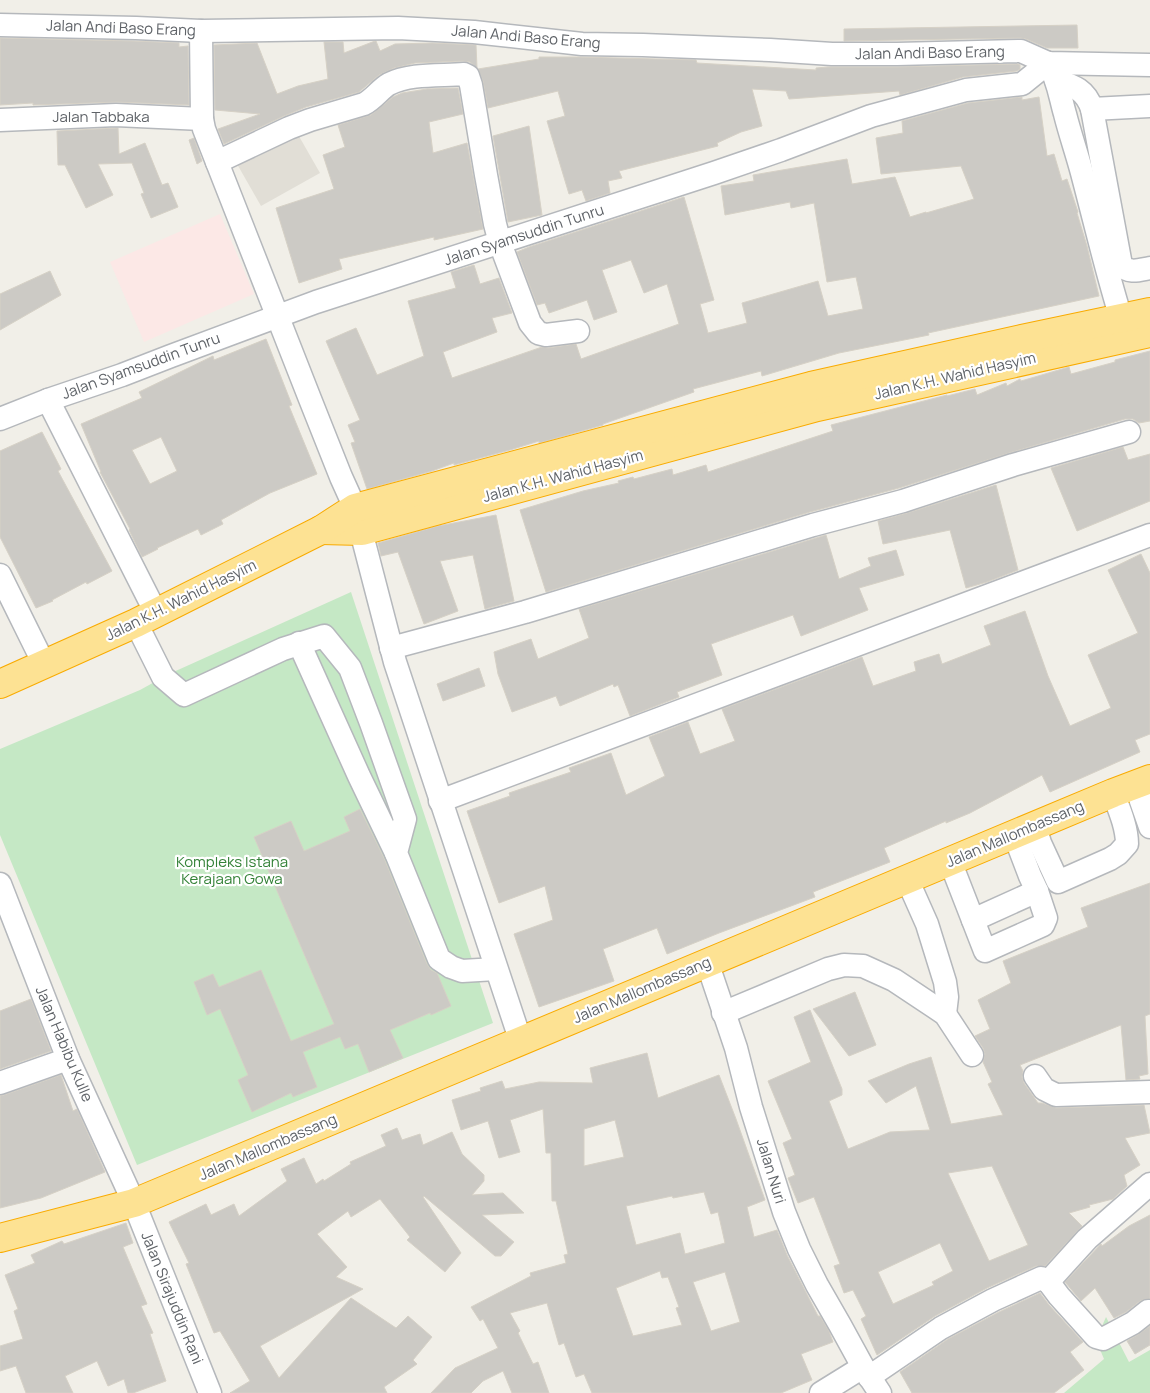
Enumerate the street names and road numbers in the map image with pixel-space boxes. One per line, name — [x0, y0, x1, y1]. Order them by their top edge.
street label: Jalan Andi Baso Erang — [46, 14, 196, 41]
street label: Jalan Andi Baso Erang — [450, 20, 602, 53]
street label: Jalan Andi Baso Erang — [855, 41, 1005, 64]
street label: Jalan Tabbaka — [52, 106, 150, 127]
street label: Jalan Syamsuddin Tunru — [441, 199, 607, 270]
street label: Jalan Syamsuddin Tunru — [59, 327, 223, 404]
street label: Jalan K.H. Wahid Hasyim — [872, 347, 1038, 404]
street label: Jalan K.H. Wahid Hasyim — [480, 444, 645, 507]
street label: Jalan K.H. Wahid Hasyim — [102, 554, 260, 645]
street label: Jalan Mallombassang — [943, 795, 1087, 872]
street label: Jalan Mallombassang — [570, 951, 714, 1028]
street label: Jalan Habibu Kulle — [31, 983, 98, 1105]
street label: Jalan Mallombassang — [196, 1108, 340, 1185]
street label: Jalan Nuri — [752, 1136, 791, 1206]
street label: Jalan Sirajuddin Rani — [136, 1228, 209, 1367]

